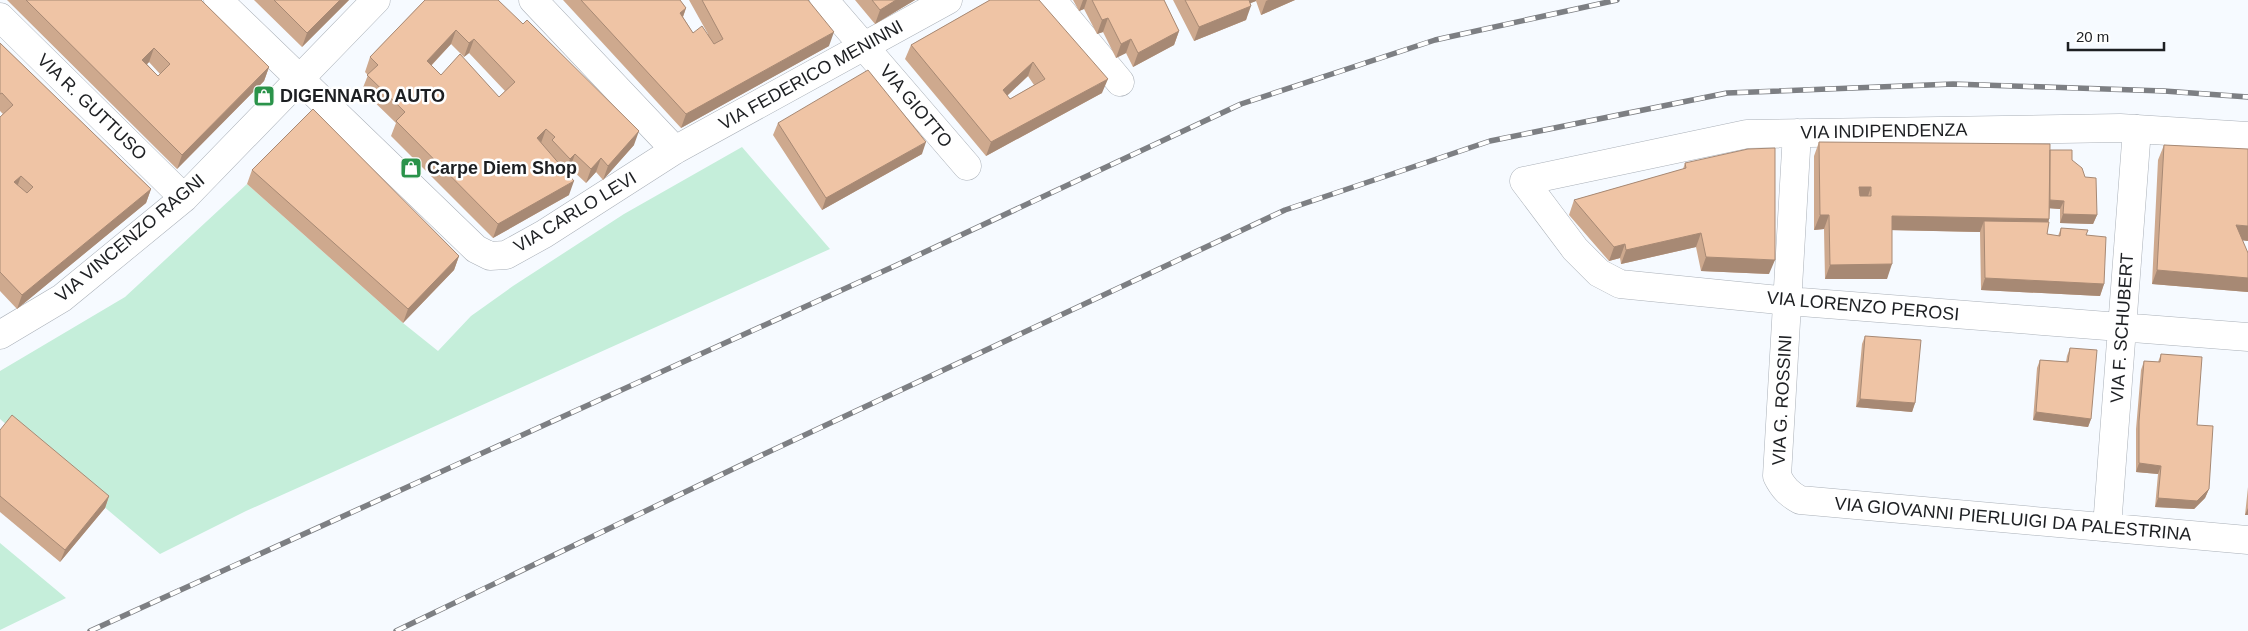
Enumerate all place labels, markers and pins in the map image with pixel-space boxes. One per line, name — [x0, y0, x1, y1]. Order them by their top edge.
shop icon: DIGENNARO AUTO — [252, 84, 276, 108]
place label: DIGENNARO AUTO — [280, 86, 445, 106]
shop icon: Carpe Diem Shop — [399, 156, 423, 180]
place label: Carpe Diem Shop — [427, 158, 577, 178]

